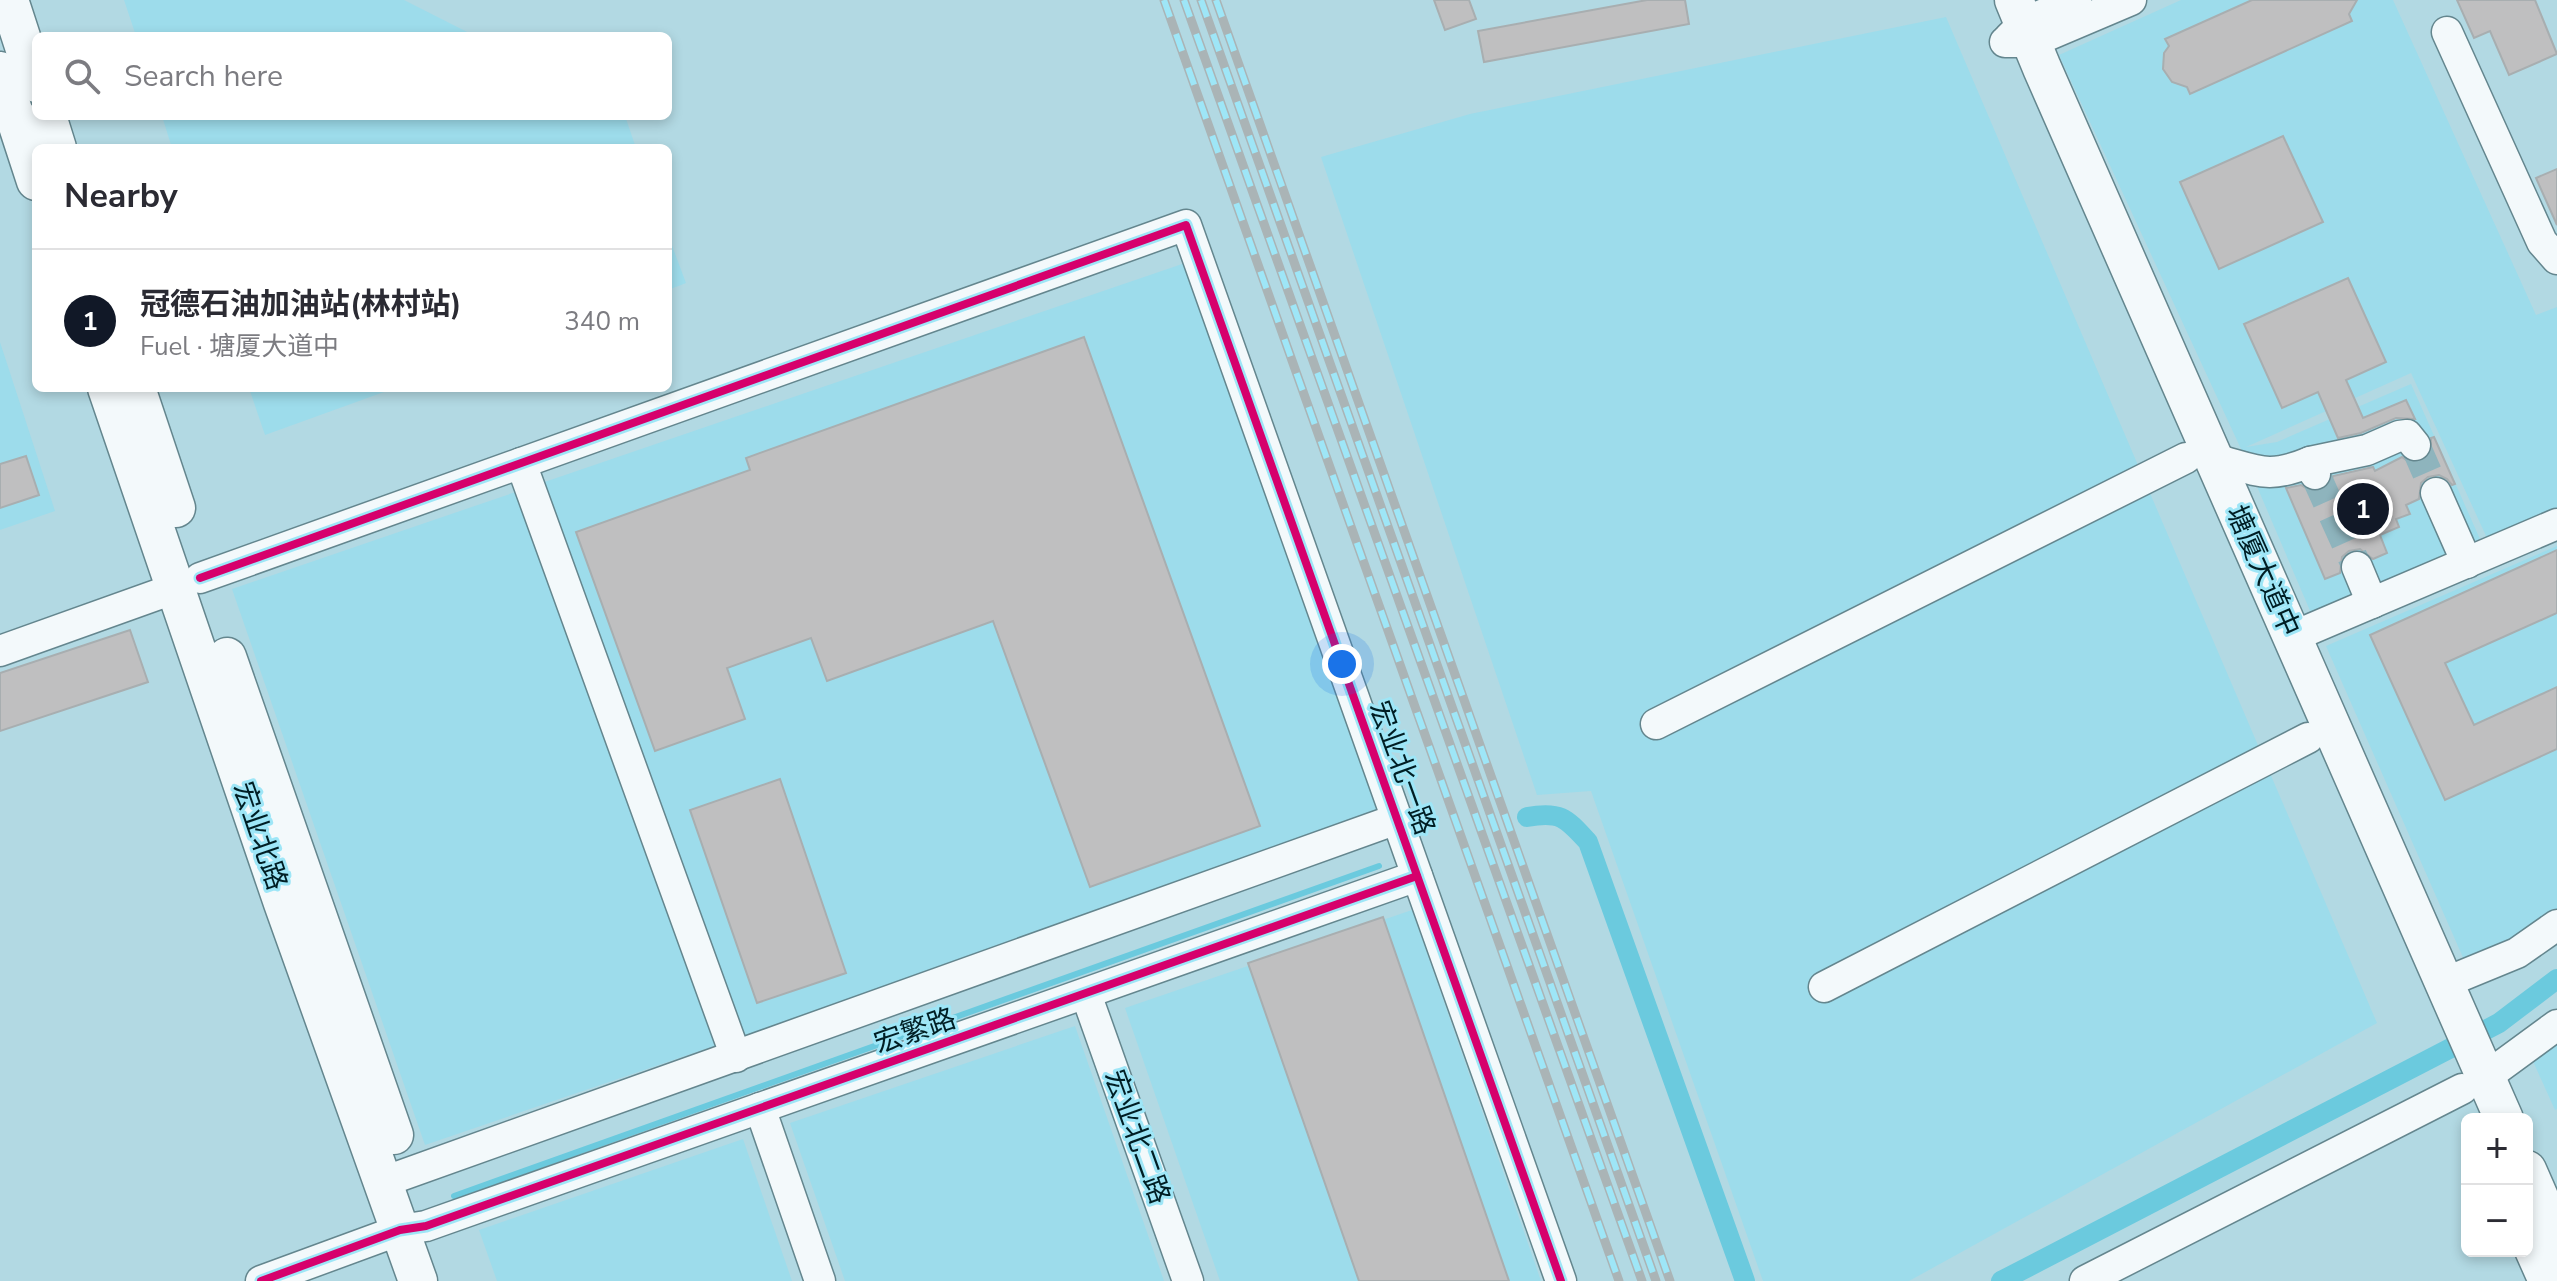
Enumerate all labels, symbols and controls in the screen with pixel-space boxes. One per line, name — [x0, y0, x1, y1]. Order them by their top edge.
search box — [32, 32, 672, 120]
icon: search — [60, 54, 104, 98]
text: Search here — [124, 56, 283, 97]
text: Nearby — [64, 173, 178, 219]
text: 冠德石油加油站(林村站) — [140, 284, 461, 325]
text: 1 — [82, 304, 98, 339]
text: 340 m — [564, 304, 640, 339]
text: Fuel · 塘厦大道中 — [140, 329, 339, 364]
pin: 1 — [2337, 479, 2389, 539]
street label: 塘厦大道中 — [2217, 499, 2309, 643]
your location — [1322, 644, 1362, 684]
street label: 宏业北一路 — [1360, 696, 1444, 840]
street label: 宏业北路 — [224, 777, 296, 895]
street label: 宏繁路 — [869, 999, 961, 1063]
street label: 宏业北二路 — [1095, 1065, 1179, 1209]
map controls — [2461, 1113, 2533, 1257]
button: + — [2461, 1113, 2533, 1185]
button: − — [2461, 1185, 2533, 1257]

